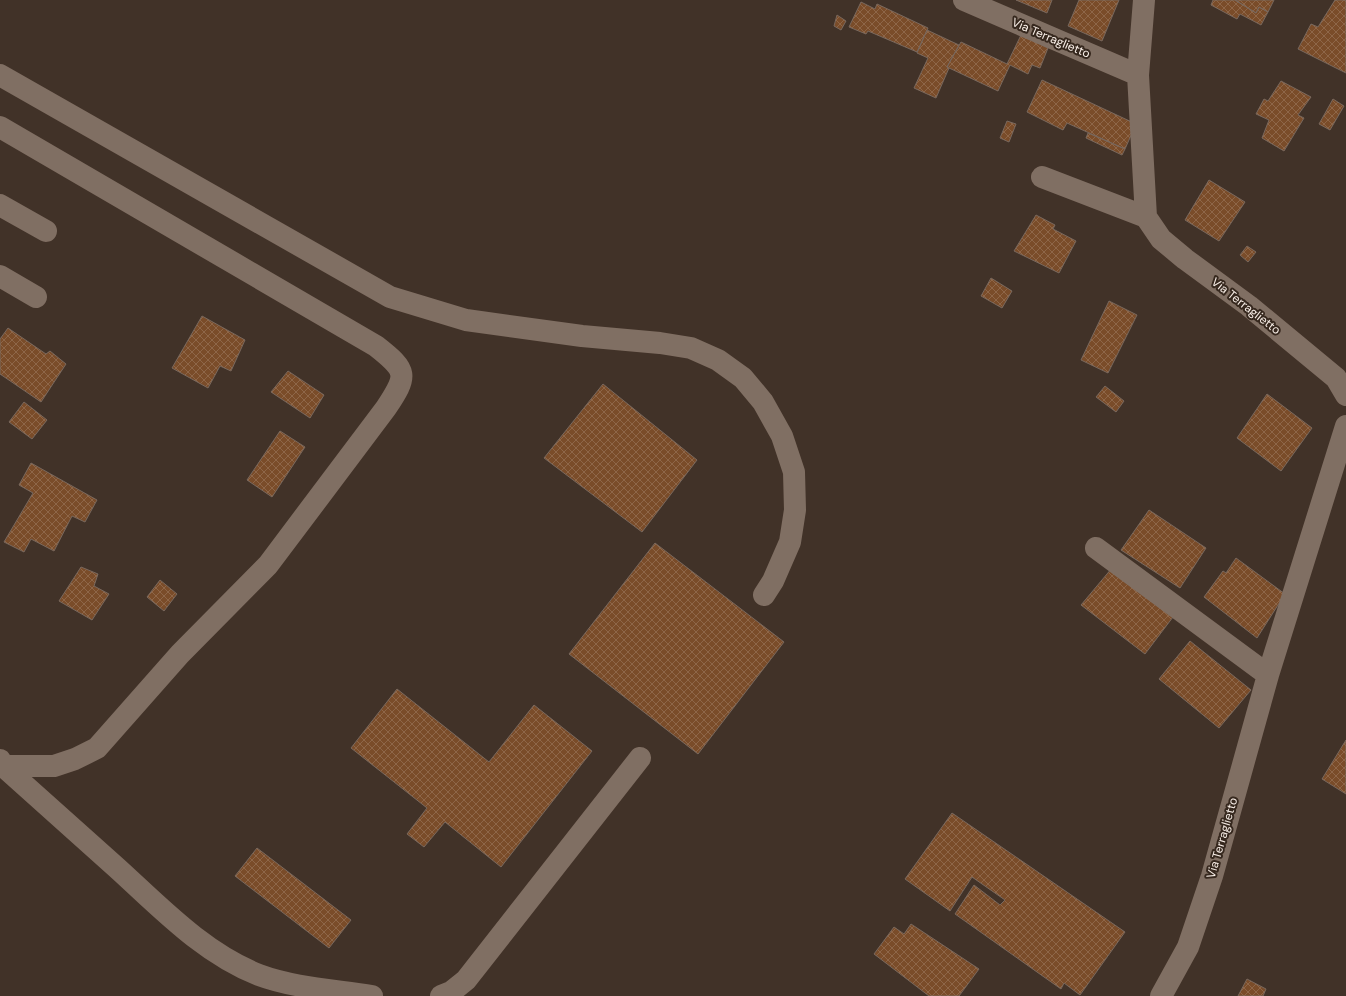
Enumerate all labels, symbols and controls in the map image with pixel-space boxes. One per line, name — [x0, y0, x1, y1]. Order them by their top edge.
street label: Via Terraglietto — [1009, 14, 1093, 62]
street label: Via Terraglietto — [1208, 274, 1284, 338]
street label: Via Terraglietto — [1203, 796, 1241, 880]

